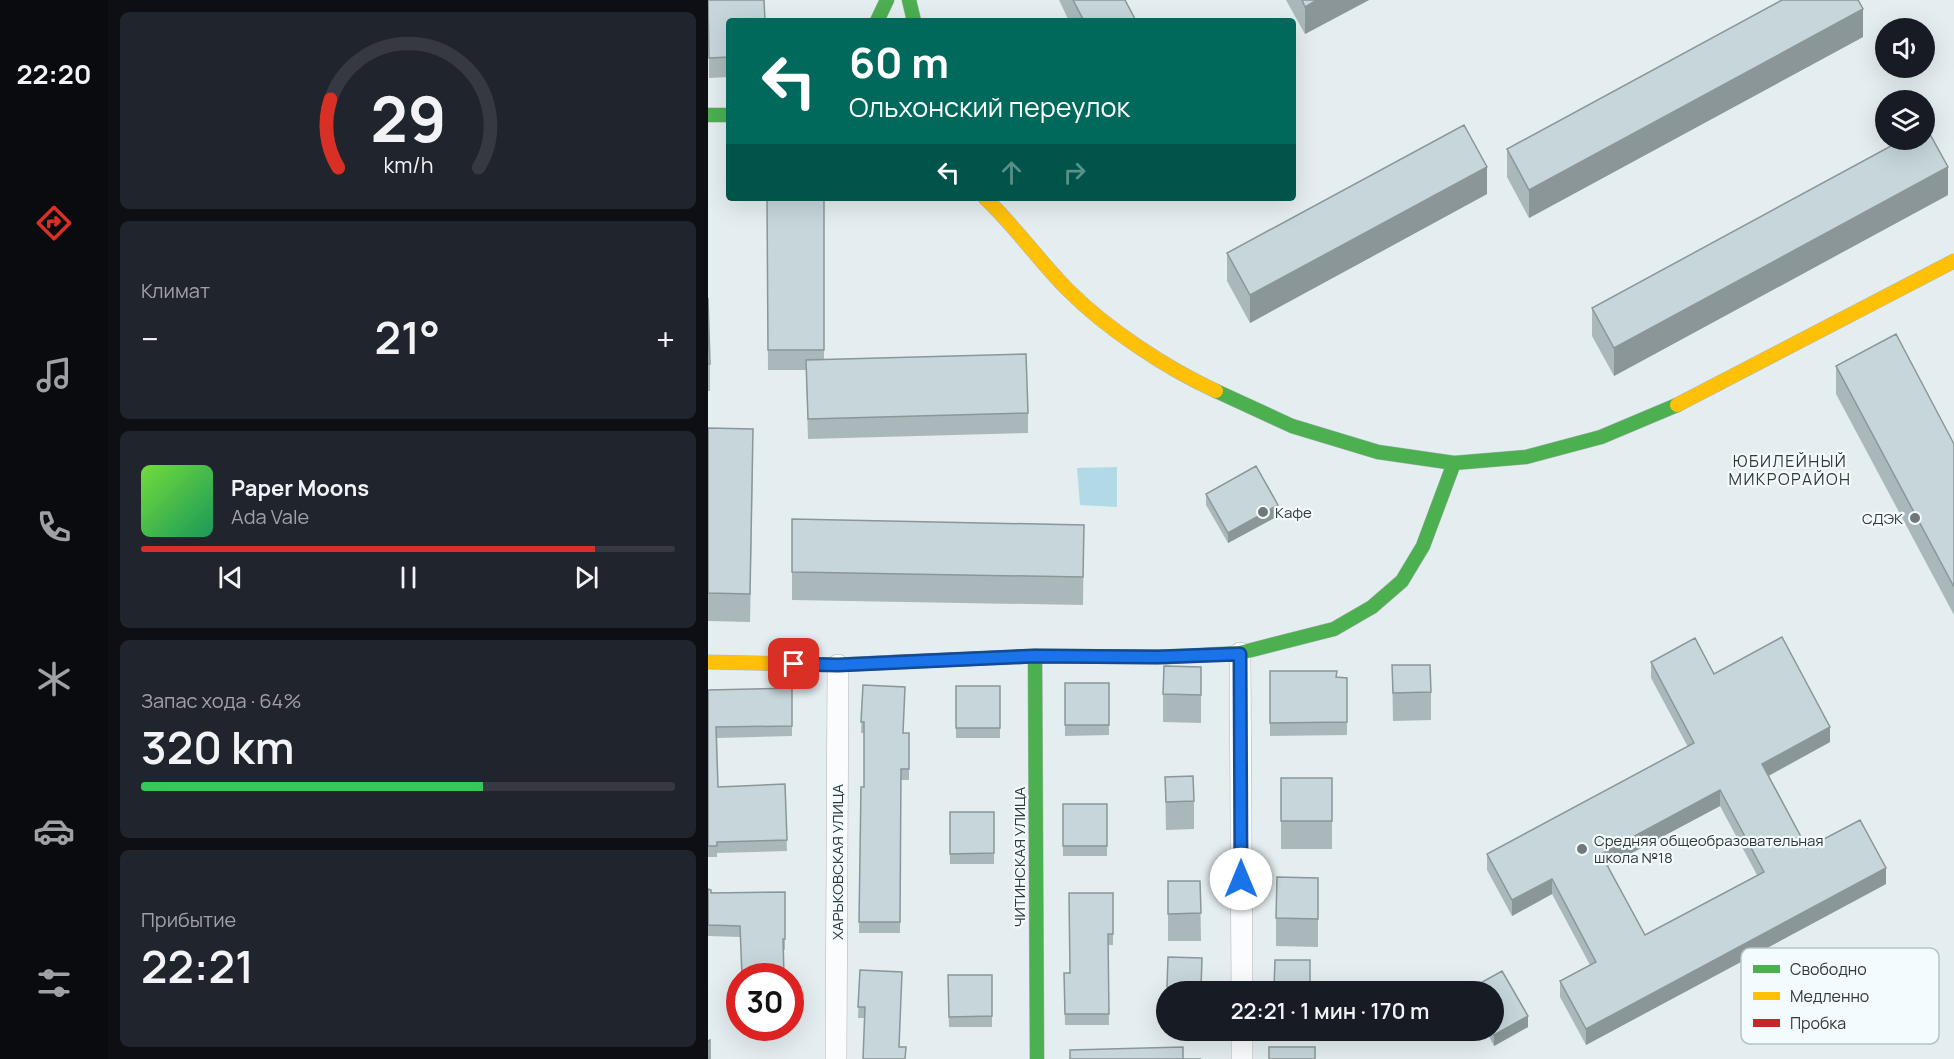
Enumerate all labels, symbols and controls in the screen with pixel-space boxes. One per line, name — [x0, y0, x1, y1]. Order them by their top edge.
map controls — [1875, 18, 1935, 150]
button: sound — [1875, 18, 1935, 78]
text: 60 m — [849, 33, 949, 91]
icon: left — [750, 42, 828, 120]
text: 22:20 — [16, 55, 92, 92]
text: 29 — [370, 75, 446, 161]
text: Ольхонский переулок — [849, 88, 1130, 125]
button: layers — [1875, 90, 1935, 150]
text: km/h — [383, 150, 433, 179]
icon: left — [932, 156, 965, 189]
icon: ahead — [995, 156, 1028, 189]
icon: right — [1058, 156, 1091, 189]
icon: directions — [33, 202, 75, 244]
text: Климат — [141, 277, 210, 304]
text: 21° — [375, 306, 440, 368]
text: − — [141, 316, 159, 361]
text: + — [656, 316, 675, 361]
icon: music — [33, 354, 75, 396]
district label: ЮБИЛЕЙНЫЙ МИКРОРАЙОН — [1728, 450, 1852, 490]
text: Paper Moons — [231, 473, 369, 503]
place label: Кафе — [1275, 502, 1312, 523]
text: Ada Vale — [231, 503, 309, 530]
marker: Кафе — [1256, 505, 1270, 519]
icon: phone — [33, 506, 75, 548]
place label: СДЭК — [1862, 508, 1903, 529]
marker: СДЭК — [1908, 511, 1922, 525]
icon: previous — [214, 561, 247, 594]
icon: pause — [392, 561, 425, 594]
icon: next — [570, 561, 603, 594]
pin — [768, 638, 819, 689]
icon: arrive — [777, 647, 810, 680]
icon: climate — [33, 658, 75, 700]
text: Запас хода · 64% — [141, 687, 301, 714]
text: 320 km — [141, 716, 294, 778]
street label: ХАРЬКОВСКАЯ УЛИЦА — [827, 783, 848, 940]
street label: ЧИТИНСКАЯ УЛИЦА — [1009, 786, 1030, 927]
icon: car — [33, 810, 75, 852]
place label: Средняя общеобразовательная школа №18 — [1594, 830, 1824, 868]
marker: Средняя общеобразовательная школа №18 — [1575, 842, 1589, 856]
position arrow — [1209, 847, 1273, 911]
text: Прибытие — [141, 906, 236, 933]
text: 22:21 — [141, 935, 254, 997]
legend — [1741, 948, 1939, 1044]
text: Свободно — [1790, 958, 1867, 980]
icon: filters — [33, 962, 75, 1004]
speed limit sign: 30 — [726, 963, 804, 1041]
text: Медленно — [1790, 985, 1869, 1007]
text: 22:21 · 1 мин · 170 m — [1231, 996, 1429, 1026]
text: Пробка — [1790, 1012, 1846, 1034]

